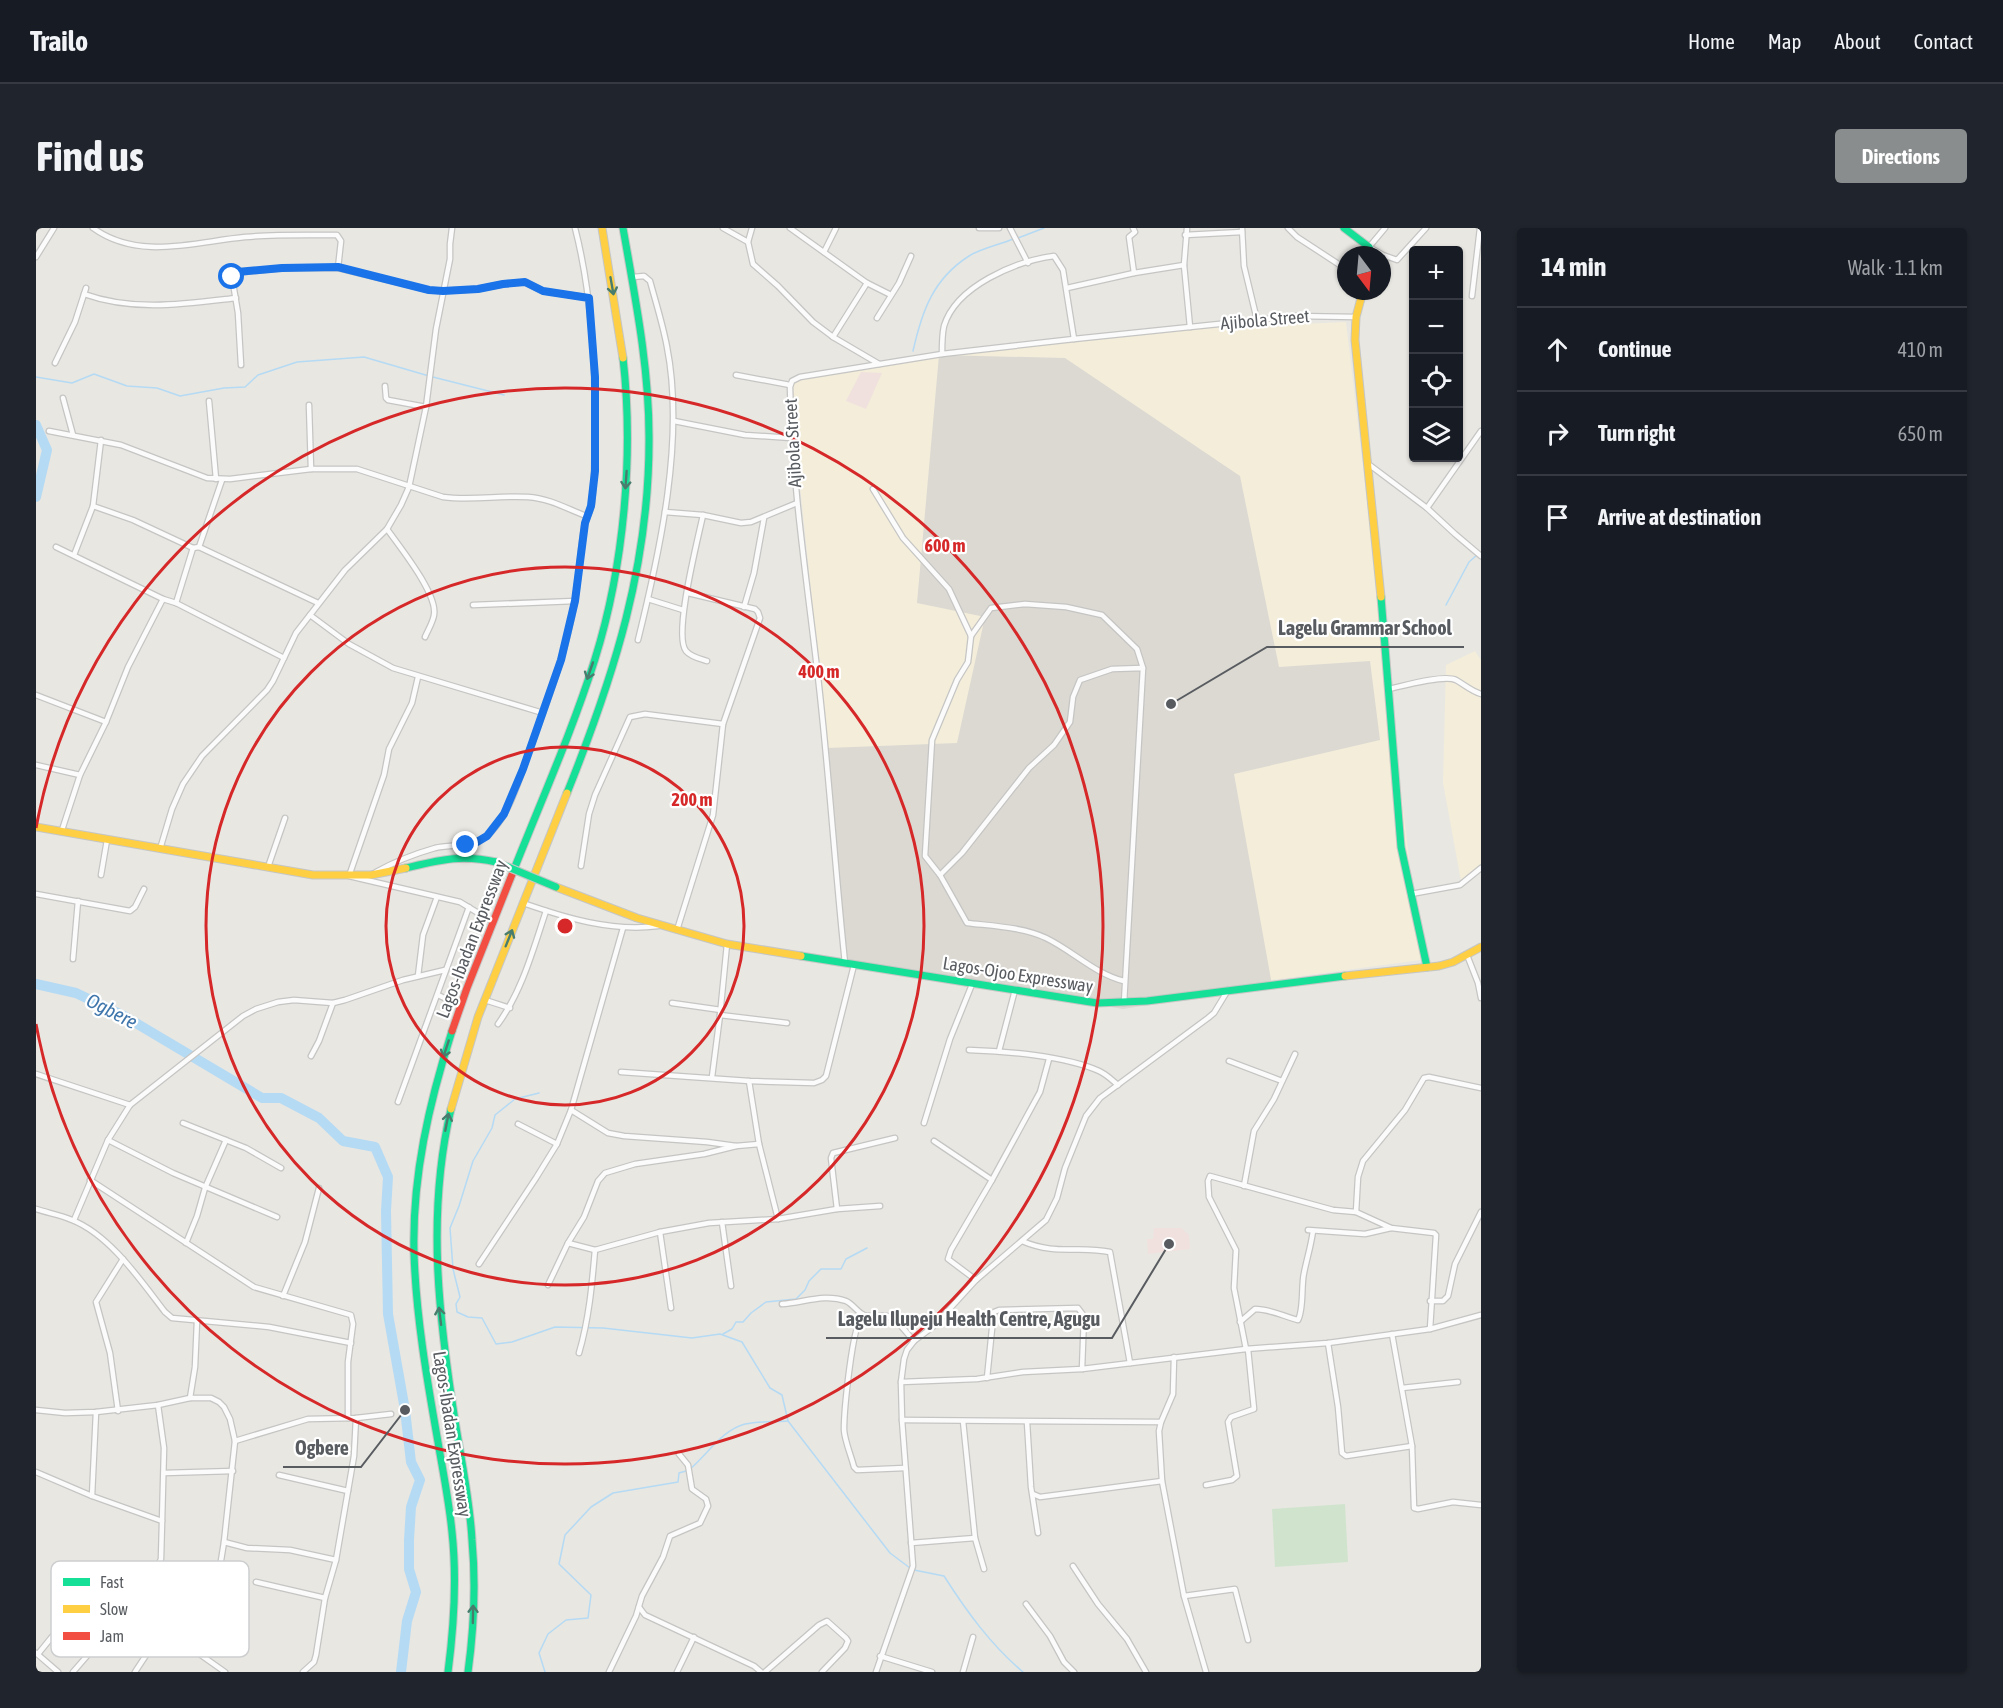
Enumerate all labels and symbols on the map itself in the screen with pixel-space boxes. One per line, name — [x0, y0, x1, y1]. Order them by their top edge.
north arrow — [1337, 246, 1391, 300]
route start — [218, 263, 244, 289]
one-way arrow — [607, 275, 618, 295]
street label: Ajibola Street — [1220, 305, 1310, 334]
street label: Ajibola Street — [780, 398, 805, 488]
one-way arrow — [620, 469, 631, 489]
text: 600 m — [925, 535, 965, 556]
callout: Lagelu Grammar School — [1267, 609, 1464, 647]
text: Lagelu Grammar School — [1278, 616, 1453, 639]
one-way arrow — [584, 661, 595, 680]
text: 400 m — [798, 661, 839, 682]
text: 200 m — [672, 789, 712, 810]
route end — [452, 831, 478, 857]
street label: Lagos-Ibadan Expressway — [432, 857, 511, 1021]
centre of rings — [555, 916, 575, 936]
one-way arrow — [504, 929, 515, 947]
street label: Lagos-Ojoo Expressway — [941, 952, 1095, 997]
water label: Ogbere — [83, 988, 142, 1033]
one-way arrow — [440, 1039, 451, 1058]
one-way arrow — [442, 1113, 453, 1133]
callout: Lagelu Ilupeju Health Centre, Agugu — [826, 1300, 1112, 1338]
one-way arrow — [434, 1307, 445, 1327]
text: Lagelu Ilupeju Health Centre, Agugu — [838, 1307, 1100, 1330]
street label: Lagos-Ibadan Expressway — [429, 1349, 476, 1518]
callout: Ogbere — [283, 1429, 361, 1467]
text: Ogbere — [295, 1436, 349, 1459]
legend — [51, 1561, 249, 1657]
text: Fast — [100, 1573, 124, 1591]
text: Slow — [100, 1600, 128, 1618]
one-way arrow — [468, 1604, 479, 1624]
text: Jam — [100, 1627, 124, 1645]

